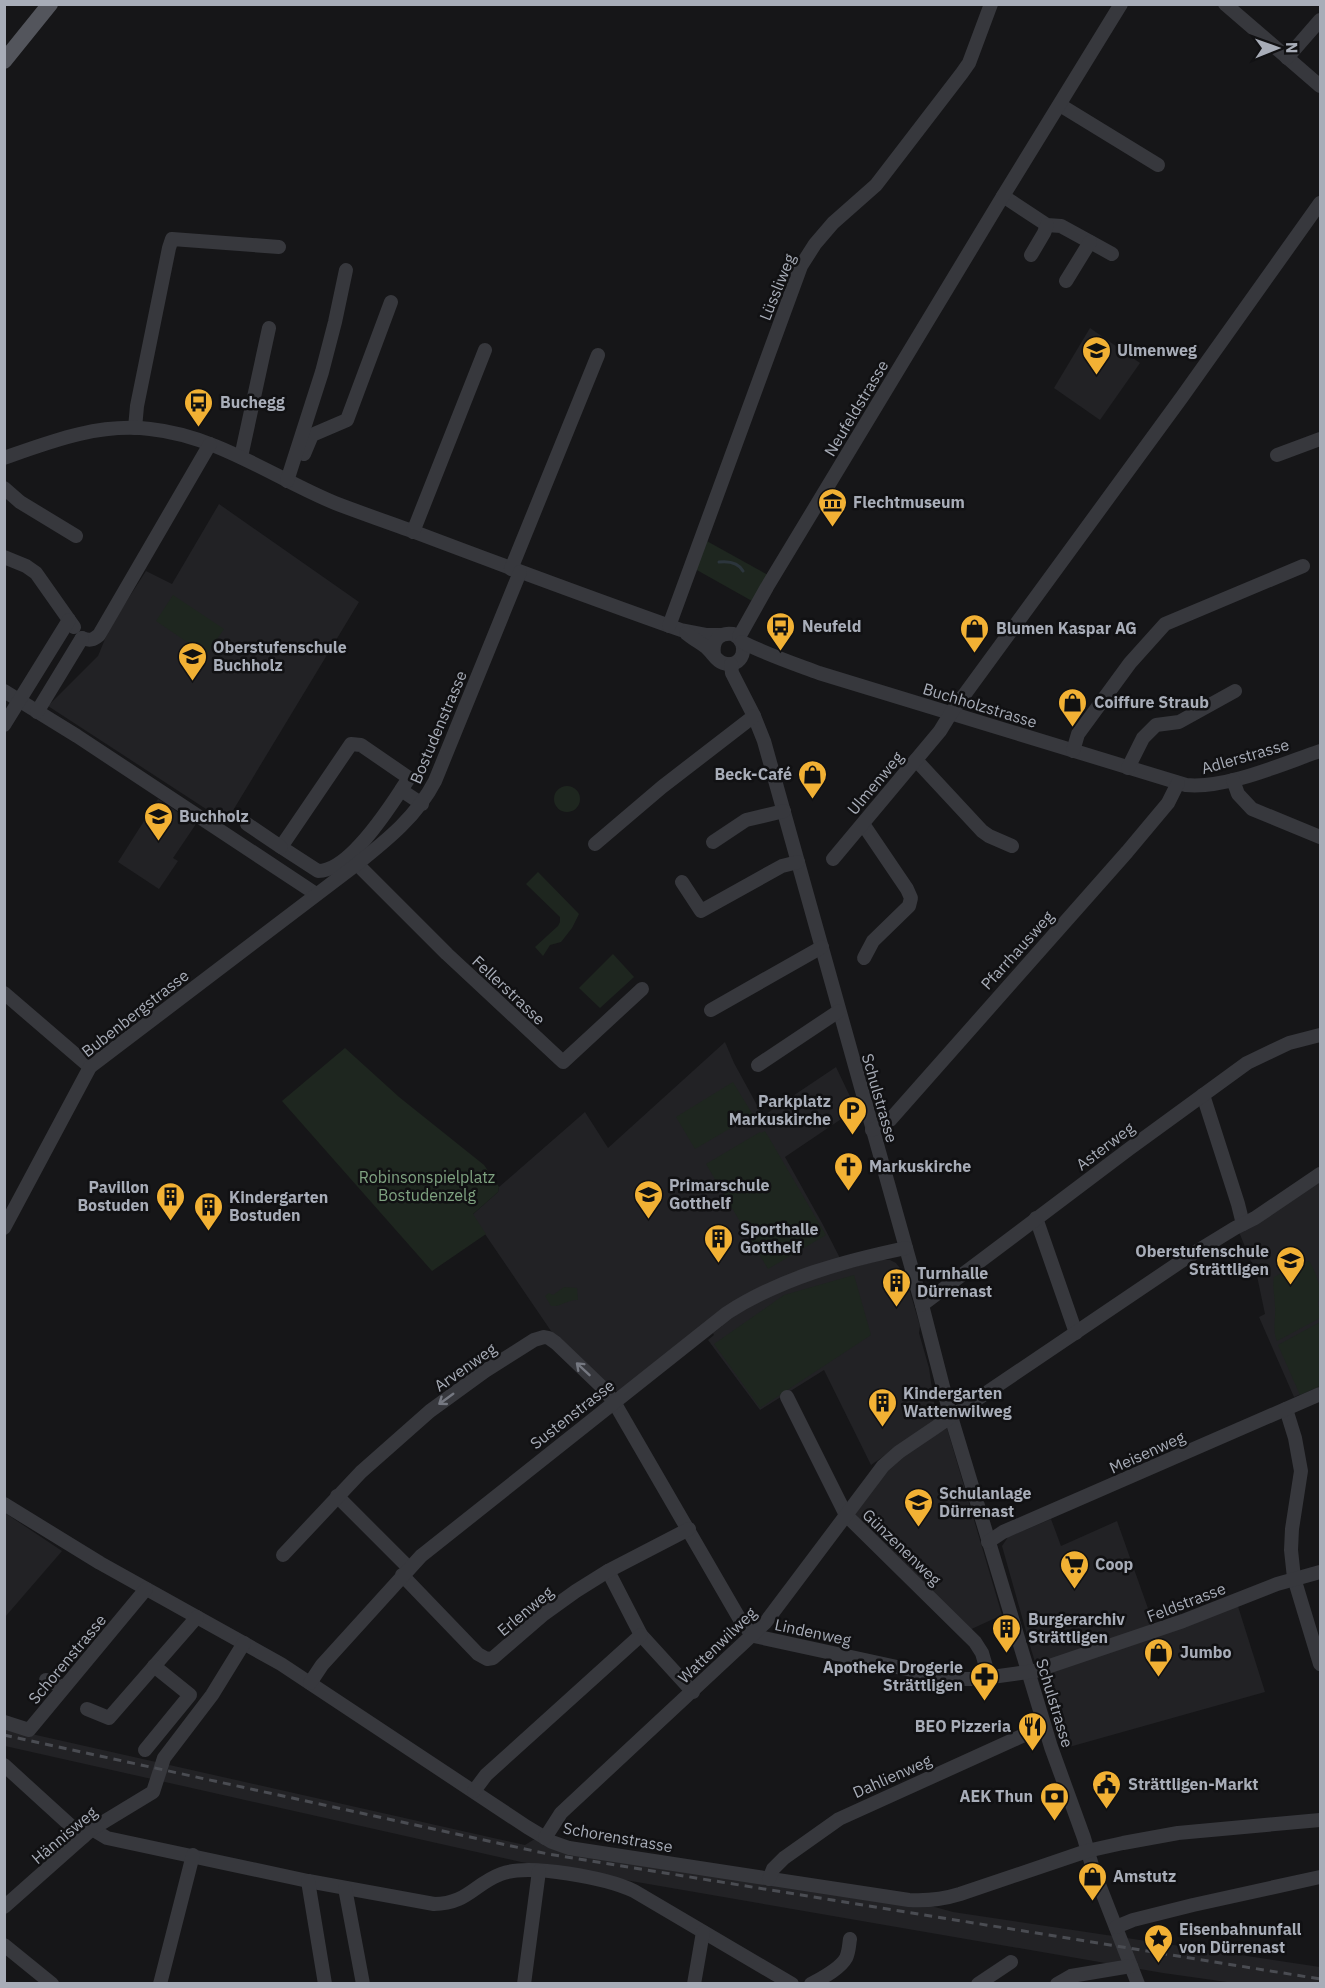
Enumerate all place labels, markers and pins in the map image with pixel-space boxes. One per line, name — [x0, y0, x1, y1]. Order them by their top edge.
school or university icon: Ulmenweg — [1080, 334, 1112, 376]
place label: Ulmenweg — [1117, 340, 1197, 360]
bus stop icon: Buchegg — [183, 386, 215, 428]
place label: Buchegg — [220, 392, 285, 412]
museum icon: Flechtmuseum — [816, 486, 848, 528]
place label: Flechtmuseum — [853, 492, 965, 512]
bus stop icon: Neufeld — [765, 610, 797, 652]
shop icon: Blumen Kaspar AG — [959, 612, 991, 654]
place label: Neufeld — [802, 616, 861, 636]
place label: Blumen Kaspar AG — [996, 618, 1137, 638]
place label: Oberstufenschule Buchholz — [213, 637, 347, 675]
school or university icon: Oberstufenschule Buchholz — [176, 640, 208, 682]
shop icon: Coiffure Straub — [1057, 686, 1089, 728]
place label: Coiffure Straub — [1094, 692, 1209, 712]
shop icon: Beck-Café — [797, 758, 829, 800]
place label: Beck-Café — [714, 764, 792, 784]
school or university icon: Buchholz — [142, 800, 174, 842]
place label: Buchholz — [179, 806, 249, 826]
place label: Parkplatz Markuskirche — [729, 1091, 831, 1129]
parking icon: Parkplatz Markuskirche — [836, 1094, 868, 1136]
church icon: Markuskirche — [832, 1150, 864, 1192]
place label: Markuskirche — [869, 1156, 971, 1176]
place label: Primarschule Gotthelf — [669, 1175, 770, 1213]
place label: Pavillon Bostuden — [77, 1177, 149, 1215]
school or university icon: Primarschule Gotthelf — [632, 1178, 664, 1220]
building icon: Pavillon Bostuden — [154, 1180, 186, 1222]
place label: Kindergarten Bostuden — [229, 1187, 328, 1225]
building icon: Kindergarten Bostuden — [192, 1190, 224, 1232]
place label: Sporthalle Gotthelf — [740, 1219, 819, 1257]
building icon: Sporthalle Gotthelf — [703, 1222, 735, 1264]
place label: Oberstufenschule Strättligen — [1135, 1241, 1269, 1279]
school or university icon: Oberstufenschule Strättligen — [1274, 1244, 1306, 1286]
place label: Turnhalle Dürrenast — [917, 1263, 992, 1301]
building icon: Turnhalle Dürrenast — [880, 1266, 912, 1308]
place label: Kindergarten Wattenwilweg — [903, 1383, 1012, 1421]
building icon: Kindergarten Wattenwilweg — [866, 1386, 898, 1428]
place label: Schulanlage Dürrenast — [939, 1483, 1032, 1521]
school or university icon: Schulanlage Dürrenast — [902, 1486, 934, 1528]
supermarket icon: Coop — [1058, 1548, 1090, 1590]
place label: Coop — [1095, 1554, 1133, 1574]
place label: Burgerarchiv Strättligen — [1028, 1609, 1125, 1647]
building icon: Burgerarchiv Strättligen — [991, 1612, 1023, 1654]
shop icon: Jumbo — [1143, 1636, 1175, 1678]
place label: Jumbo — [1180, 1642, 1232, 1662]
place label: Apotheke Drogerie Strättligen — [823, 1657, 963, 1695]
pharmacy icon: Apotheke Drogerie Strättligen — [968, 1660, 1000, 1702]
restaurant icon: BEO Pizzeria — [1016, 1710, 1048, 1752]
place label: BEO Pizzeria — [915, 1716, 1011, 1736]
public building icon: Strättligen-Markt — [1091, 1768, 1123, 1810]
place label: Strättligen-Markt — [1128, 1774, 1258, 1794]
bank icon: AEK Thun — [1038, 1780, 1070, 1822]
place label: AEK Thun — [959, 1786, 1033, 1806]
shop icon: Amstutz — [1076, 1860, 1108, 1902]
place label: Amstutz — [1113, 1866, 1176, 1886]
place label: Eisenbahnunfall von Dürrenast — [1179, 1919, 1301, 1957]
place icon: Eisenbahnunfall von Dürrenast — [1142, 1922, 1174, 1964]

